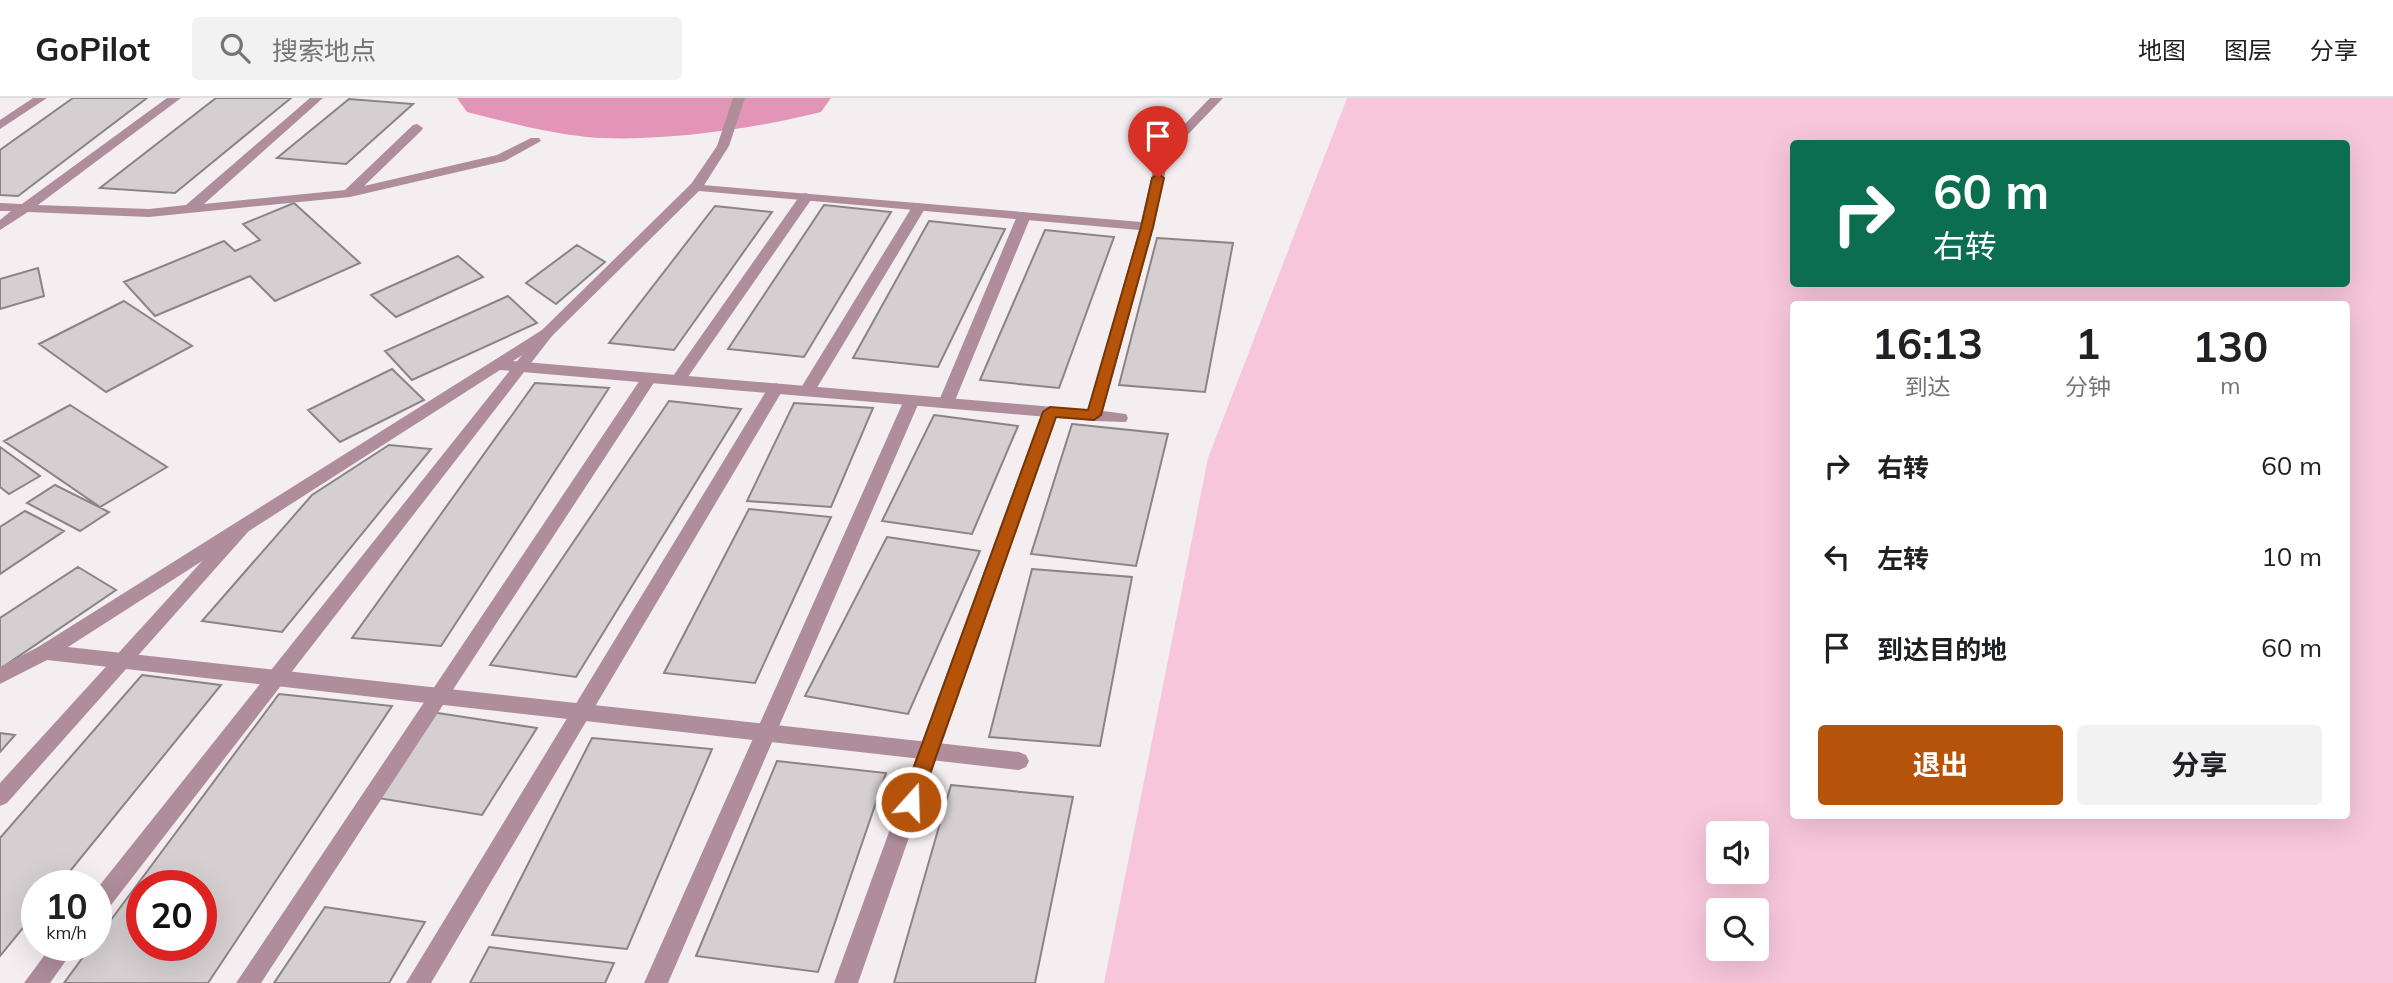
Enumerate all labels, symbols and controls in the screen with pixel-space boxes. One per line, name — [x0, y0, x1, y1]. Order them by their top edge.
search box — [192, 17, 682, 80]
text: GoPilot — [35, 28, 150, 69]
icon: search — [216, 29, 254, 67]
text: 搜索地点 — [272, 34, 376, 67]
text: 地图 — [2138, 35, 2186, 65]
text: 图层 — [2224, 35, 2272, 65]
text: 分享 — [2310, 35, 2358, 65]
pin — [1128, 106, 1188, 178]
icon: arrive — [1139, 117, 1177, 155]
text: 60 m — [1933, 160, 2049, 221]
icon: right — [1818, 168, 1909, 259]
text: 右转 — [1933, 226, 1997, 266]
text: 16:13 — [1872, 317, 1983, 370]
text: 1 — [2075, 317, 2100, 370]
text: 130 — [2193, 320, 2268, 373]
text: m — [2220, 371, 2240, 400]
text: 到达 — [1904, 372, 1950, 401]
text: 分钟 — [2065, 372, 2111, 401]
icon: right — [1818, 447, 1856, 485]
text: 60 m — [2261, 449, 2322, 482]
text: 右转 — [1877, 451, 1929, 484]
icon: left — [1818, 538, 1856, 576]
text: 10 m — [2261, 540, 2322, 573]
text: 左转 — [1877, 542, 1929, 575]
icon: arrive — [1818, 629, 1856, 667]
text: 60 m — [2261, 631, 2322, 664]
text: 到达目的地 — [1877, 633, 2007, 666]
button: 退出 — [1818, 725, 2063, 805]
button: 分享 — [2077, 725, 2322, 805]
position arrow — [874, 765, 948, 839]
map controls — [1706, 821, 1769, 961]
button: sound — [1706, 821, 1769, 884]
speed limit sign: 20 — [126, 870, 217, 961]
text: 10 — [45, 884, 88, 928]
button: search — [1706, 898, 1769, 961]
text: km/h — [46, 921, 87, 944]

